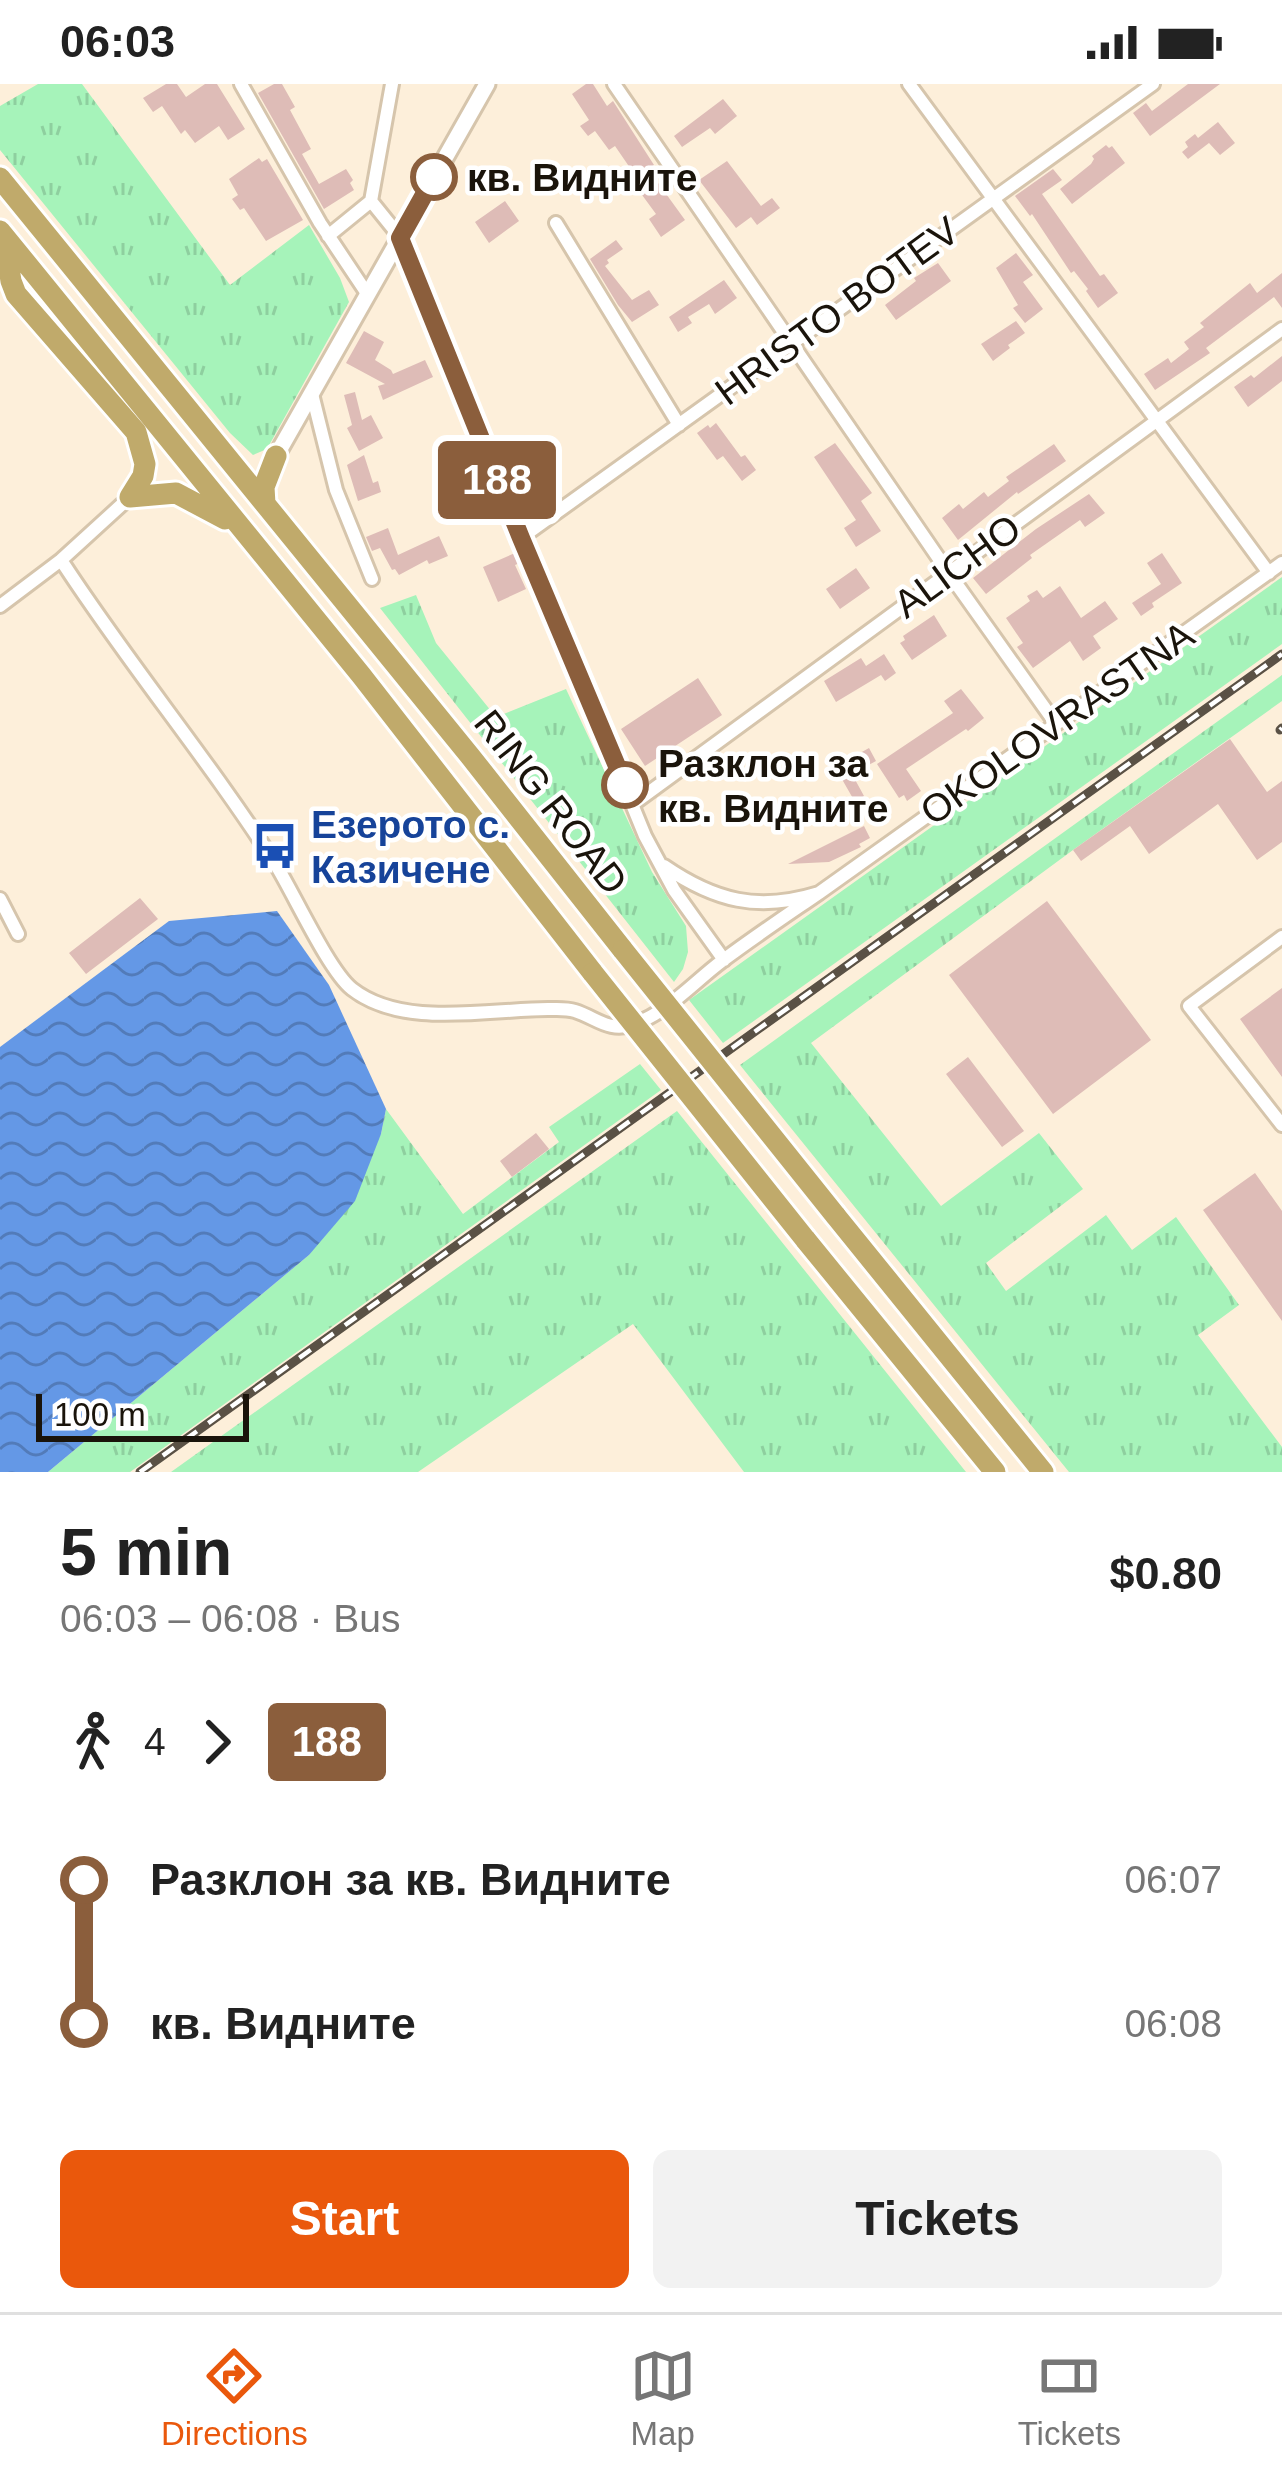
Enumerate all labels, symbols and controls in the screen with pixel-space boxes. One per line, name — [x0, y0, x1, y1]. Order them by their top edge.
text: 06:03 — [60, 16, 175, 67]
marker: кв. Видните — [412, 155, 456, 199]
place label: кв. Видните — [467, 156, 697, 199]
street label: HRISTO BOTEV — [707, 208, 967, 414]
line badge: 188 — [428, 441, 566, 519]
text: 188 — [462, 456, 532, 503]
street label: ALICHO — [886, 506, 1028, 626]
street label: OKOLOVRASTNA — [912, 613, 1202, 833]
street label: RING ROAD — [466, 702, 636, 902]
place label: Разклон за кв. Видните — [658, 742, 888, 830]
marker: Разклон за кв. Видните — [603, 763, 647, 807]
place label: Езерото с. Казичене — [311, 803, 510, 891]
bus stop icon: Езерото с. Казичене — [250, 821, 300, 871]
scale bar — [36, 1388, 249, 1441]
text: 100 m — [54, 1396, 146, 1433]
text: 5 min — [60, 1515, 232, 1589]
text: $0.80 — [1109, 1548, 1222, 1599]
text: 06:03 – 06:08 · Bus — [60, 1597, 400, 1640]
icon: walk — [60, 1709, 126, 1775]
icon: forward — [184, 1709, 250, 1775]
text: 188 — [292, 1718, 362, 1765]
text: 4 — [144, 1720, 166, 1763]
text: Разклон за кв. Видните — [150, 1854, 671, 1905]
text: 06:07 — [1124, 1858, 1222, 1901]
text: кв. Видните — [150, 1998, 416, 2049]
text: 06:08 — [1124, 2002, 1222, 2045]
button: Start — [60, 2150, 629, 2288]
button: Tickets — [653, 2150, 1222, 2288]
tab: Directions — [161, 2343, 308, 2453]
tab: Map — [630, 2343, 696, 2453]
tab: Tickets — [1018, 2343, 1121, 2453]

